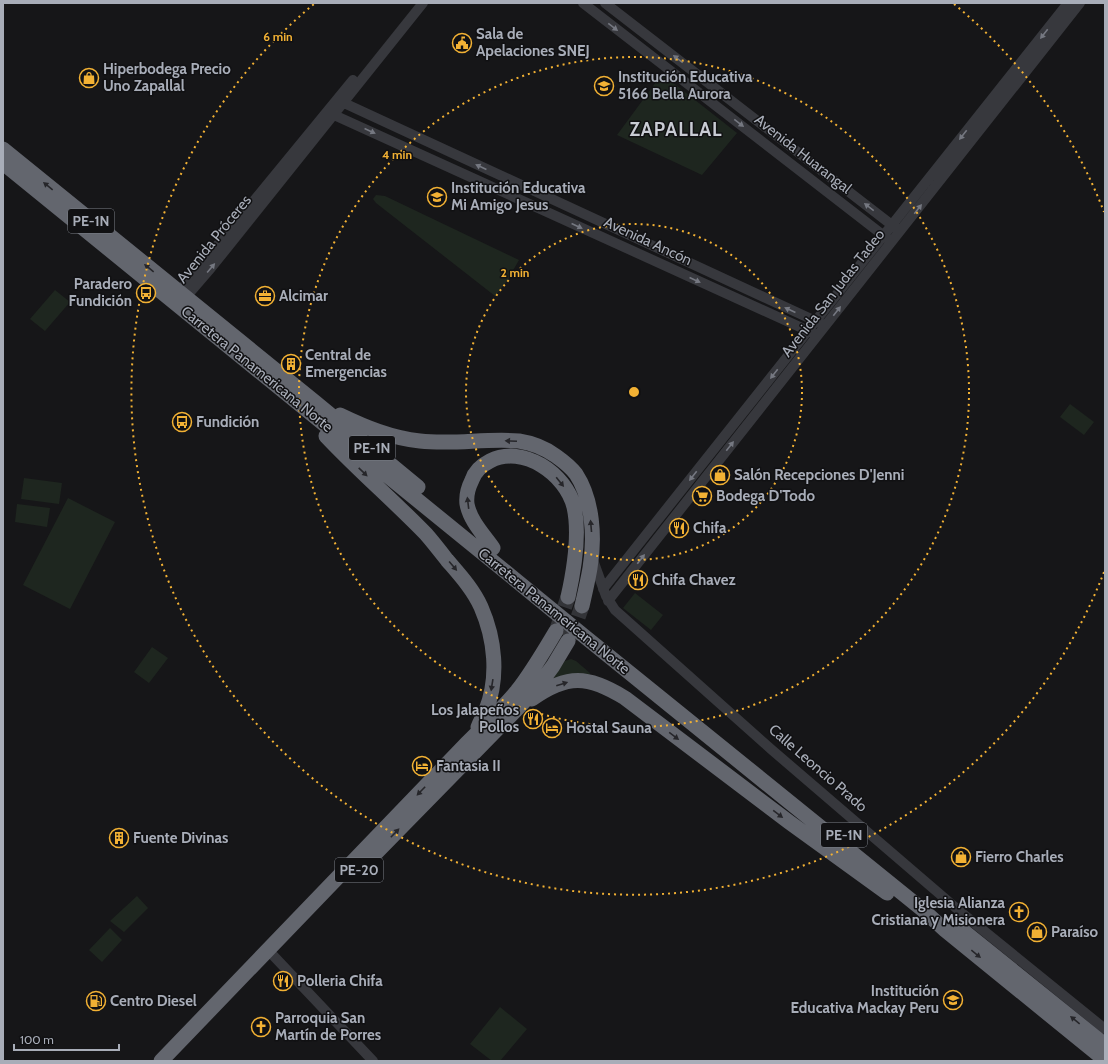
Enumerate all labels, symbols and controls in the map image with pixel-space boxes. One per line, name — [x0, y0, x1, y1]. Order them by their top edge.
one-way arrow — [608, 23, 619, 31]
place label: Sala de Apelaciones SNEJ — [476, 25, 590, 60]
one-way arrow — [1040, 28, 1048, 39]
text: 6 min — [263, 29, 293, 44]
public building icon: Sala de Apelaciones SNEJ — [451, 32, 473, 54]
one-way arrow — [672, 55, 683, 64]
place label: Hiperbodega Precio Uno Zapallal — [103, 60, 231, 95]
shop icon: Hiperbodega Precio Uno Zapallal — [78, 67, 100, 89]
place label: Institución Educativa 5166 Bella Aurora — [618, 68, 753, 103]
school or university icon: Institución Educativa 5166 Bella Aurora — [593, 75, 615, 97]
street label: Avenida Huarangal — [751, 111, 855, 198]
district label: ZAPALLAL — [629, 118, 723, 141]
one-way arrow — [733, 119, 744, 128]
one-way arrow — [364, 128, 375, 134]
one-way arrow — [959, 130, 968, 141]
text: 4 min — [382, 147, 412, 162]
one-way arrow — [476, 164, 487, 170]
place label: Institución Educativa Mi Amigo Jesus — [451, 179, 586, 214]
one-way arrow — [43, 181, 53, 190]
school or university icon: Institución Educativa Mi Amigo Jesus — [426, 186, 448, 208]
street label: Avenida Próceres — [173, 191, 255, 287]
one-way arrow — [864, 203, 875, 212]
one-way arrow — [913, 203, 922, 214]
road number: PE-1N — [68, 209, 114, 233]
street label: Avenida Ancón — [601, 213, 695, 269]
one-way arrow — [571, 223, 583, 229]
street label: Avenida San Judas Tadeo — [778, 226, 888, 360]
one-way arrow — [206, 262, 215, 273]
one-way arrow — [143, 263, 154, 272]
text: 2 min — [501, 265, 529, 280]
place label: Paradero Fundición — [69, 275, 132, 310]
one-way arrow — [690, 277, 701, 283]
bus stop icon: Paradero Fundición — [135, 282, 157, 304]
office icon: Alcimar — [254, 285, 276, 307]
place label: Alcimar — [279, 287, 328, 305]
street label: Carretera Panamericana Norte — [177, 302, 337, 436]
one-way arrow — [833, 305, 841, 316]
one-way arrow — [784, 307, 796, 313]
place label: Central de Emergencias — [305, 346, 387, 381]
building icon: Central de Emergencias — [280, 353, 302, 375]
one-way arrow — [770, 368, 778, 379]
centre of rings — [627, 385, 641, 399]
bus stop icon: Fundición — [171, 411, 193, 433]
place label: Fundición — [196, 413, 259, 431]
road number: PE-1N — [349, 436, 395, 460]
one-way arrow — [504, 438, 517, 444]
one-way arrow — [726, 440, 735, 451]
shop icon: Salón Recepciones D'Jenni — [709, 464, 731, 486]
place label: Salón Recepciones D'Jenni — [734, 466, 904, 484]
one-way arrow — [358, 468, 368, 477]
one-way arrow — [689, 470, 697, 481]
one-way arrow — [556, 477, 565, 488]
supermarket icon: Bodega D'Todo — [691, 485, 713, 507]
place label: Bodega D'Todo — [716, 487, 815, 505]
one-way arrow — [465, 497, 471, 509]
restaurant icon: Chifa — [668, 517, 690, 539]
place label: Chifa — [693, 519, 727, 537]
one-way arrow — [588, 520, 595, 532]
street label: Carretera Panamericana Norte — [474, 544, 634, 678]
one-way arrow — [637, 554, 646, 565]
one-way arrow — [448, 561, 457, 572]
restaurant icon: Chifa Chavez — [627, 569, 649, 591]
place label: Chifa Chavez — [652, 571, 736, 589]
one-way arrow — [489, 679, 495, 691]
one-way arrow — [556, 681, 568, 687]
place label: Los Jalapeños Pollos — [431, 701, 519, 736]
restaurant icon: Los Jalapeños Pollos — [522, 708, 544, 730]
hotel icon: Hostal Sauna — [541, 717, 563, 739]
place label: Hostal Sauna — [566, 719, 652, 737]
street label: Calle Leoncio Prado — [765, 720, 871, 816]
one-way arrow — [669, 731, 680, 740]
hotel icon: Fantasia II — [411, 755, 433, 777]
place label: Fantasia II — [436, 757, 501, 775]
one-way arrow — [416, 786, 426, 796]
one-way arrow — [773, 810, 783, 818]
road number: PE-1N — [821, 823, 867, 847]
building icon: Fuente Divinas — [108, 827, 130, 849]
one-way arrow — [390, 828, 400, 838]
place label: Fuente Divinas — [133, 829, 228, 847]
shop icon: Fierro Charles — [950, 846, 972, 868]
place label: Fierro Charles — [975, 848, 1064, 866]
road number: PE-20 — [335, 858, 383, 882]
place label: Iglesia Alianza Cristiana y Misionera — [871, 894, 1006, 929]
church icon: Iglesia Alianza Cristiana y Misionera — [1008, 901, 1030, 923]
shop icon: Paraíso — [1026, 921, 1048, 943]
place label: Paraíso — [1051, 923, 1098, 941]
one-way arrow — [970, 950, 981, 959]
restaurant icon: Polleria Chifa — [272, 970, 294, 992]
place label: Polleria Chifa — [297, 972, 383, 990]
place label: Institución Educativa Mackay Peru — [790, 982, 939, 1017]
school or university icon: Institución Educativa Mackay Peru — [942, 989, 964, 1011]
fuel station icon: Centro Diesel — [85, 990, 107, 1012]
place label: Centro Diesel — [110, 992, 197, 1010]
place label: Parroquia San Martín de Porres — [275, 1009, 381, 1044]
church icon: Parroquia San Martín de Porres — [250, 1016, 272, 1038]
one-way arrow — [1069, 1016, 1080, 1025]
scale bar — [14, 1026, 119, 1052]
text: 100 m — [20, 1032, 54, 1047]

